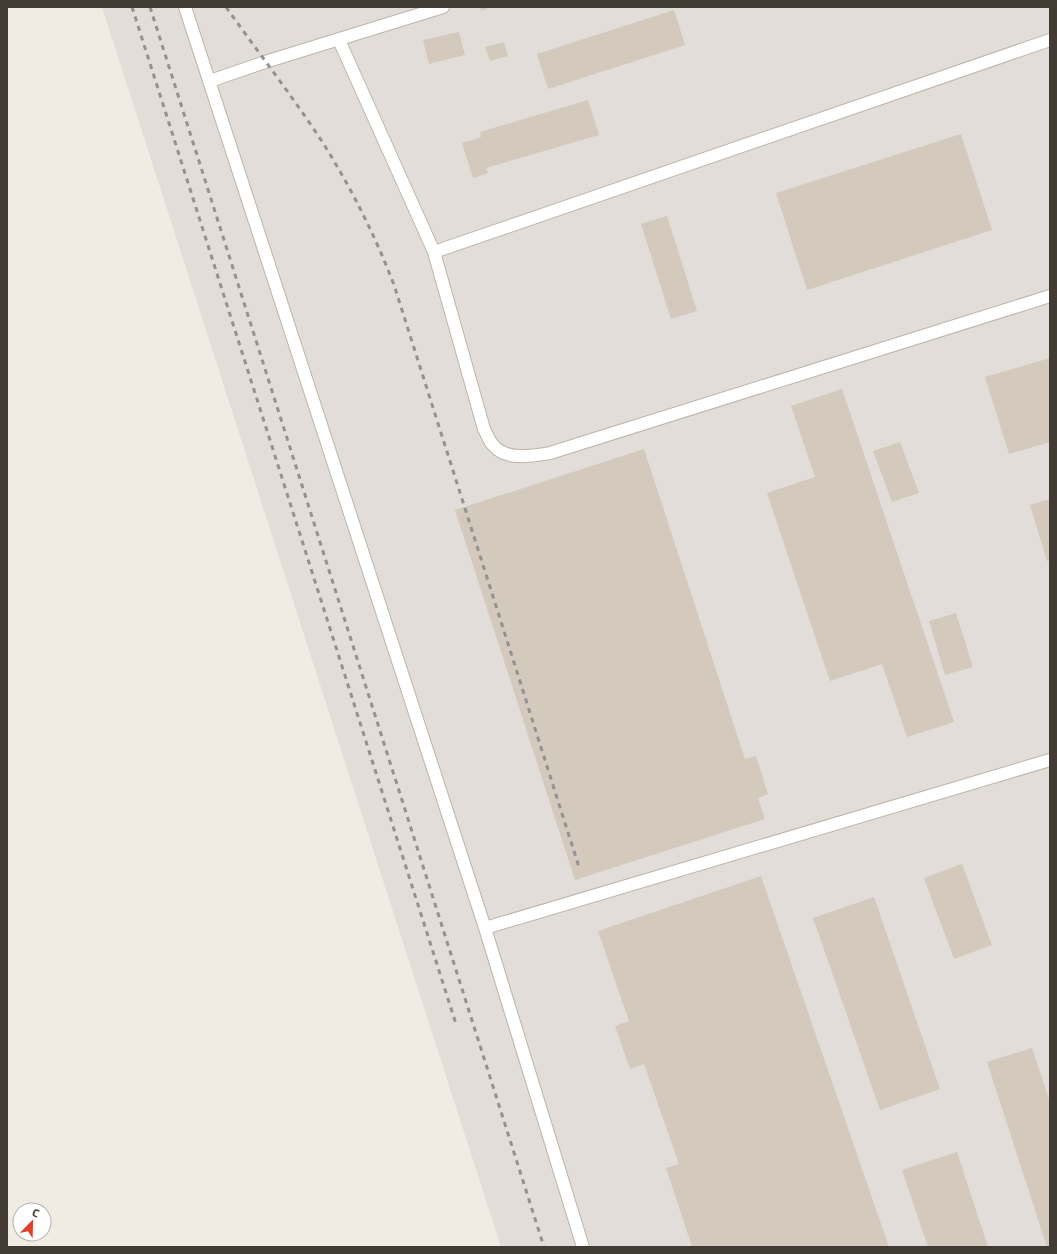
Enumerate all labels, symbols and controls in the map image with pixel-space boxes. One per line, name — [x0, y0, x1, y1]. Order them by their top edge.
north arrow — [12, 1202, 52, 1242]
text: С — [31, 1205, 42, 1220]

